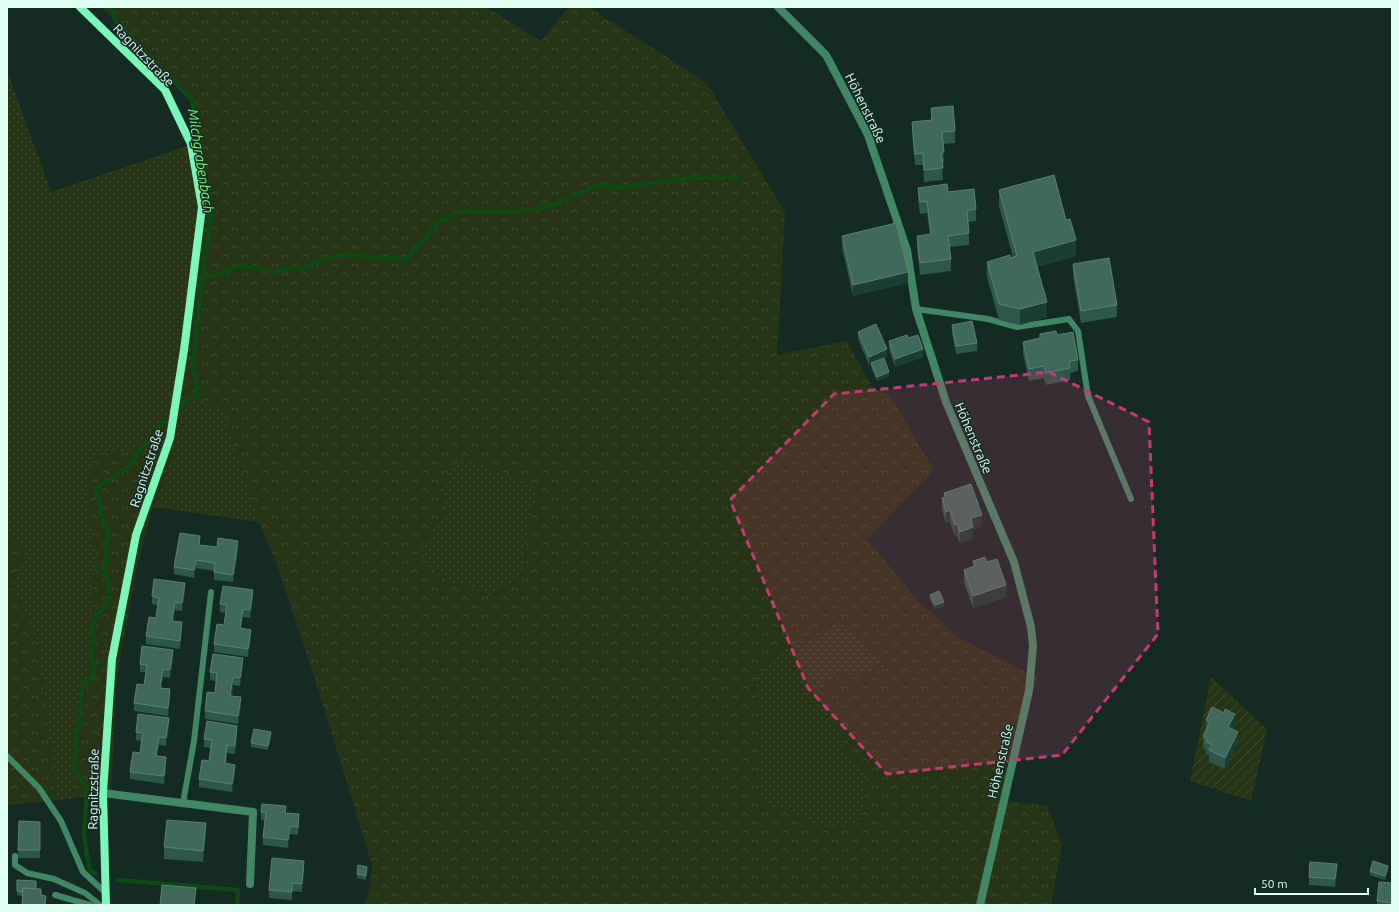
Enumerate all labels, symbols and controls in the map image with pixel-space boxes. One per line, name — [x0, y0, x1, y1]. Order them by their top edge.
street label: Ragnitzstraße — [111, 21, 177, 89]
street label: Höhenstraße — [843, 71, 889, 145]
water label: Milchgrabenbach — [185, 107, 217, 215]
street label: Höhenstraße — [953, 400, 995, 476]
street label: Ragnitzstraße — [127, 427, 165, 509]
street label: Höhenstraße — [985, 722, 1015, 800]
street label: Ragnitzstraße — [85, 748, 101, 830]
scale bar — [1255, 870, 1368, 896]
text: 50 m — [1261, 877, 1288, 890]

